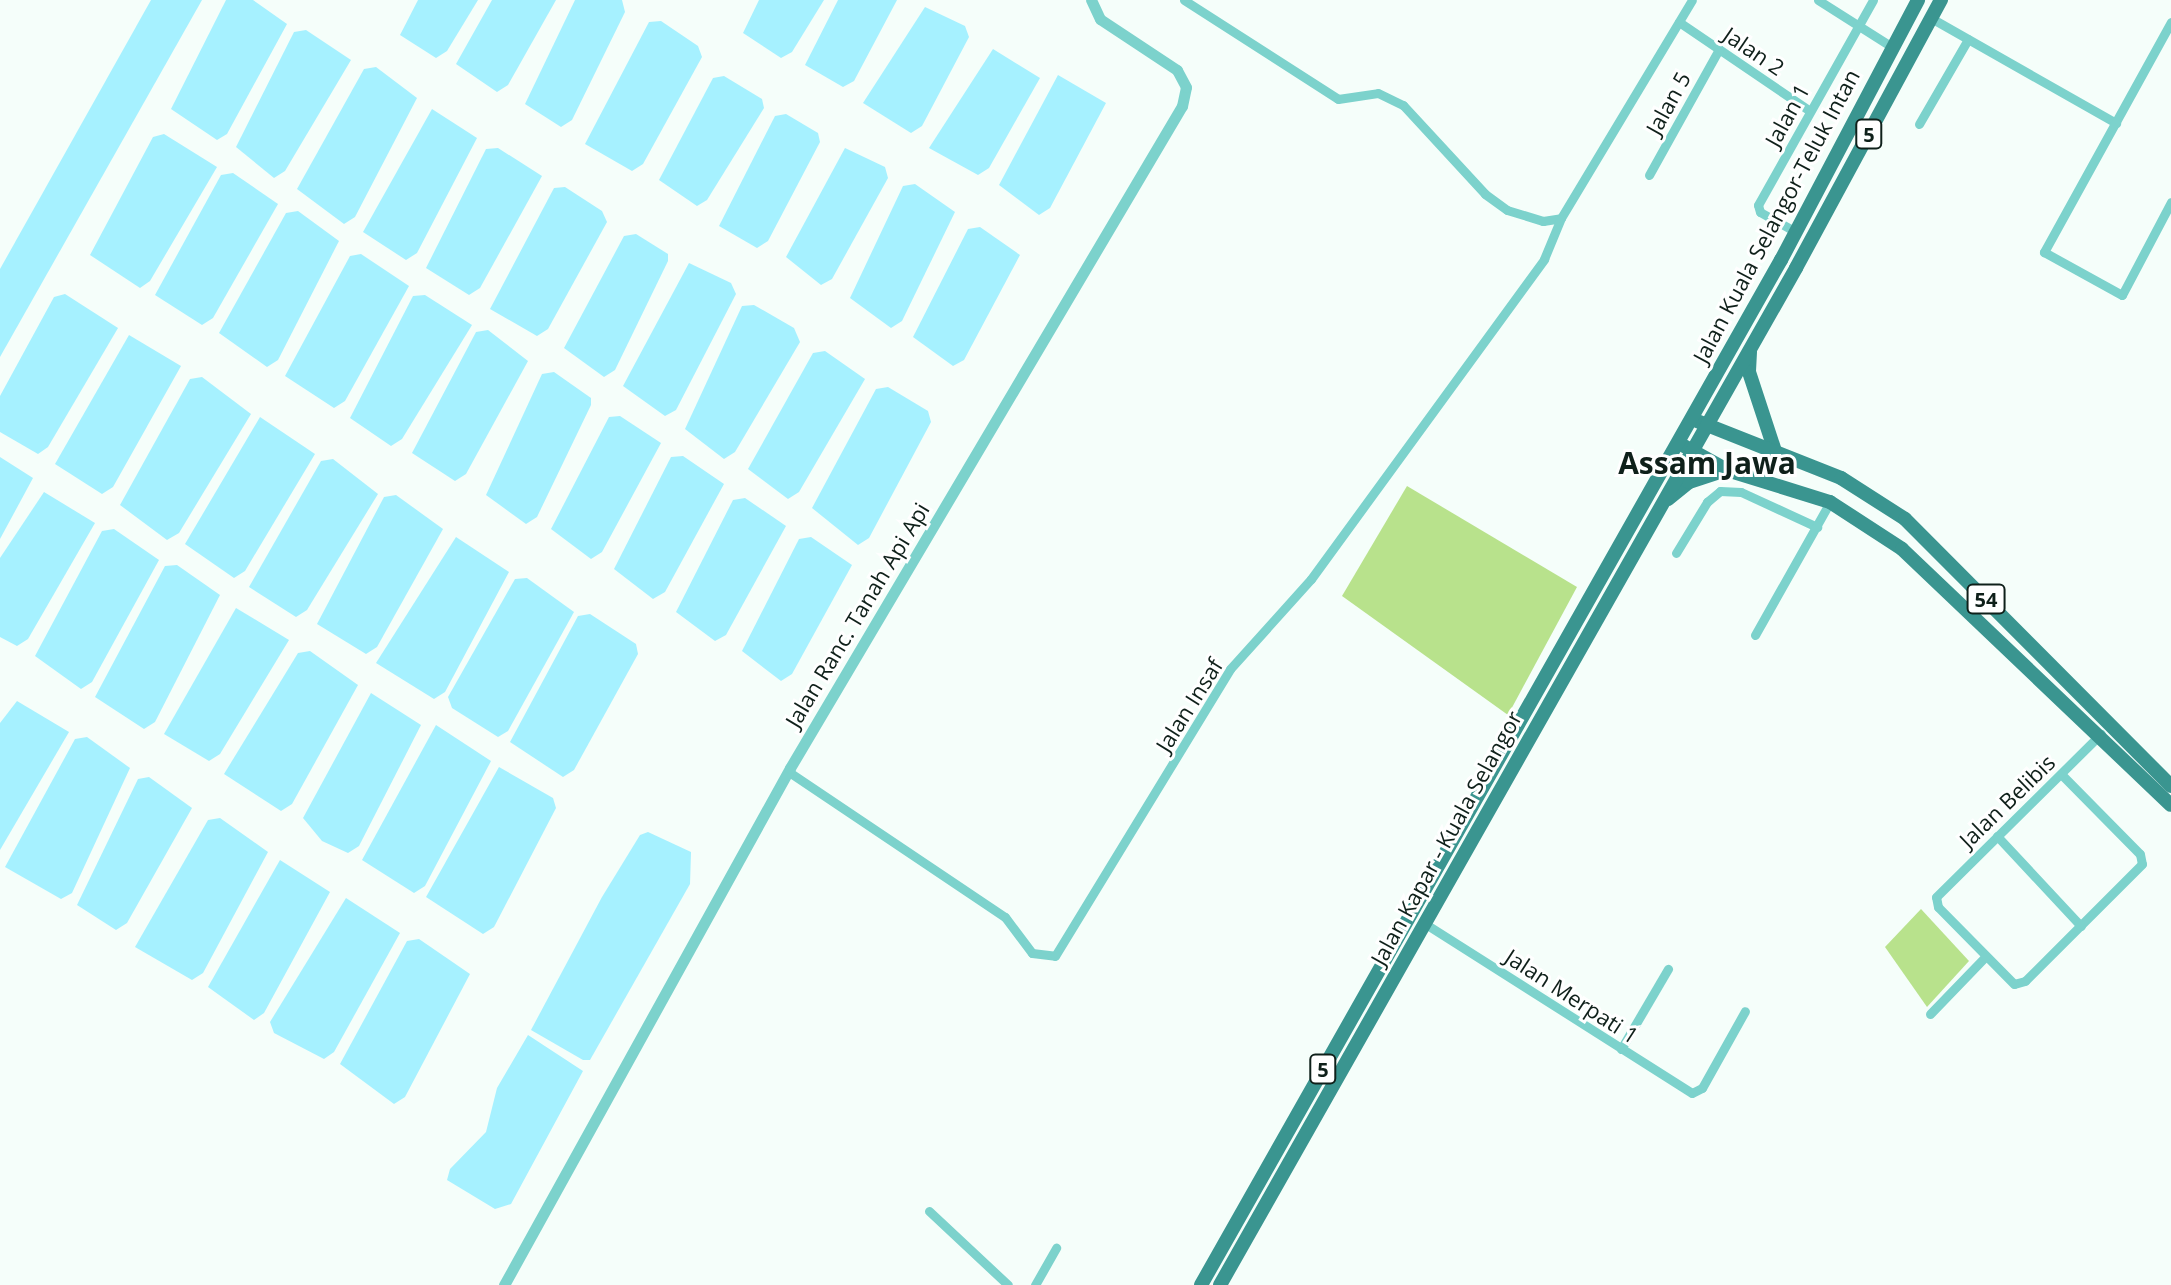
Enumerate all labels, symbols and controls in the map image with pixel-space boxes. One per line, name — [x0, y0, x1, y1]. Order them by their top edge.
street label: Jalan 2 — [1719, 21, 1789, 81]
street label: Jalan Kuala Selangor-Teluk Intan — [1687, 65, 1865, 367]
street label: Jalan 5 — [1640, 67, 1696, 139]
street label: Jalan 1 — [1759, 79, 1815, 151]
road number: 5 — [1855, 118, 1883, 150]
district label: Assam Jawa — [1618, 445, 1796, 481]
street label: Jalan Ranc. Tanah Api Api — [779, 498, 935, 732]
road number: 54 — [1966, 583, 2006, 615]
street label: Jalan Insaf — [1150, 654, 1228, 756]
street label: Jalan Kapar - Kuala Selangor — [1365, 706, 1527, 970]
street label: Jalan Belibis — [1954, 749, 2060, 853]
street label: Jalan Merpati 1 — [1500, 943, 1644, 1049]
road number: 5 — [1309, 1053, 1337, 1085]

